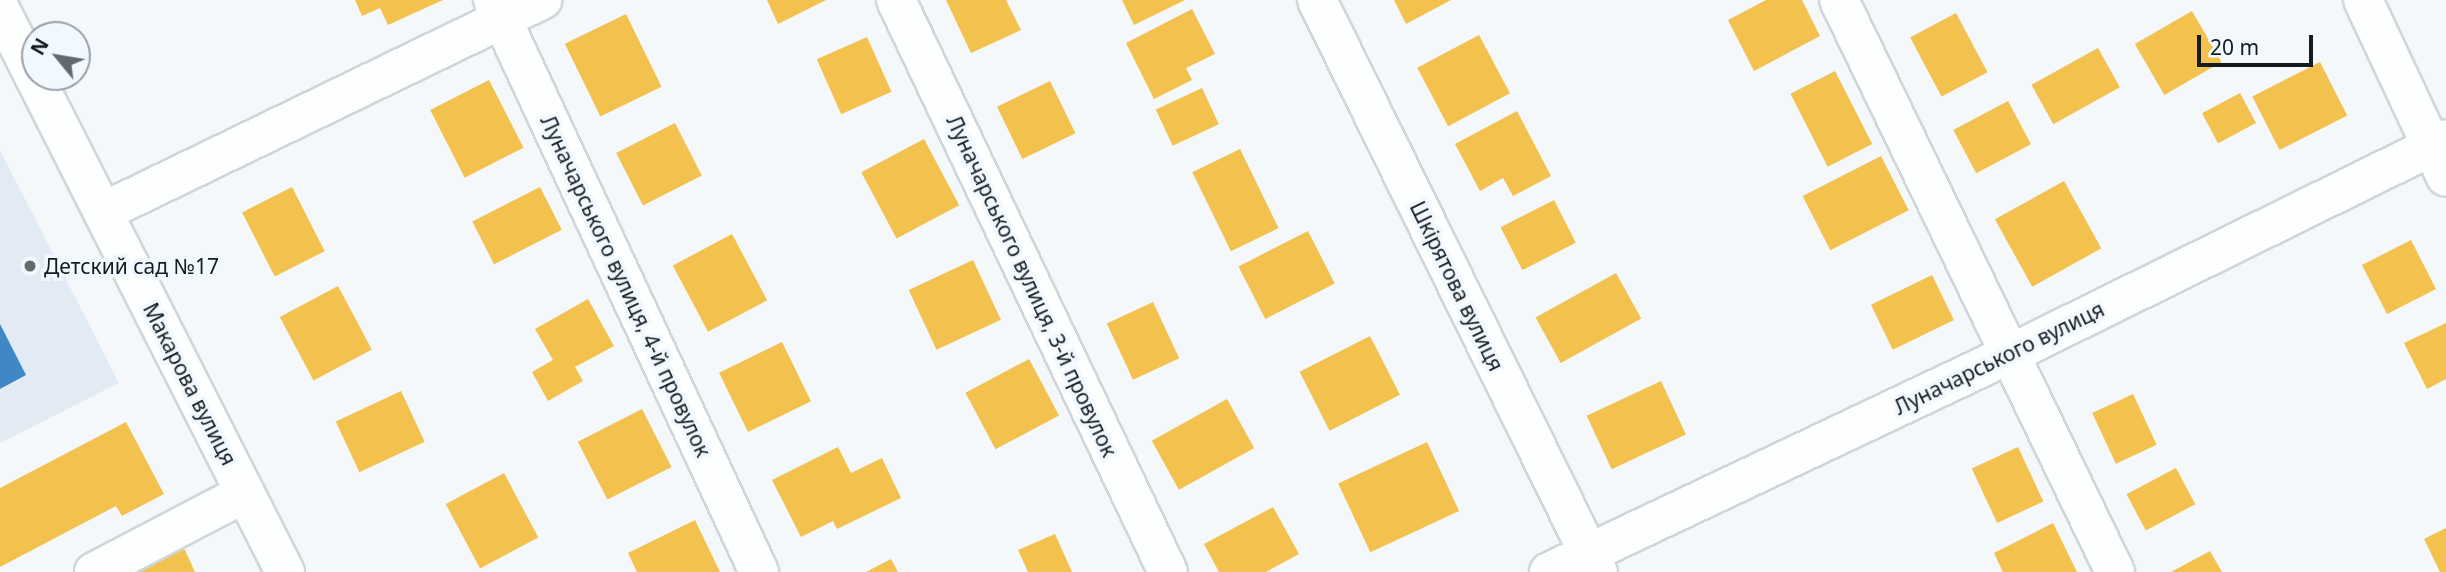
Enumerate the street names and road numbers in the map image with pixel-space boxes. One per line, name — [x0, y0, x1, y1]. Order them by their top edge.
street label: Луначарського вулиця, 4-й провулок — [536, 111, 716, 461]
street label: Луначарського вулиця, 3-й провулок — [942, 111, 1122, 461]
street label: Шкірятова вулиця — [1405, 197, 1509, 375]
street label: Луначарського вулиця — [1890, 296, 2108, 420]
street label: Макарова вулиця — [138, 299, 242, 469]

